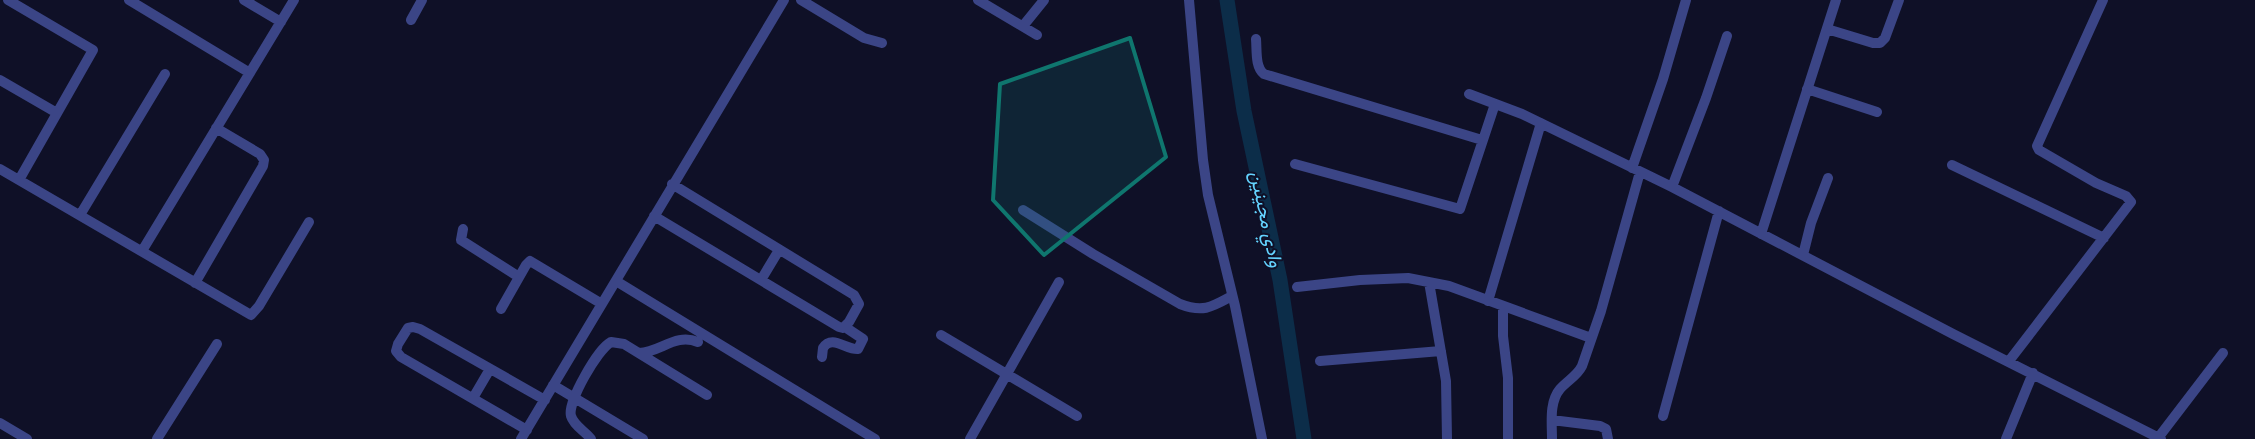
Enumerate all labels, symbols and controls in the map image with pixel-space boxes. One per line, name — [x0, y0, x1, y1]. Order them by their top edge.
water label: وادي مجينين — [1241, 169, 1289, 271]

